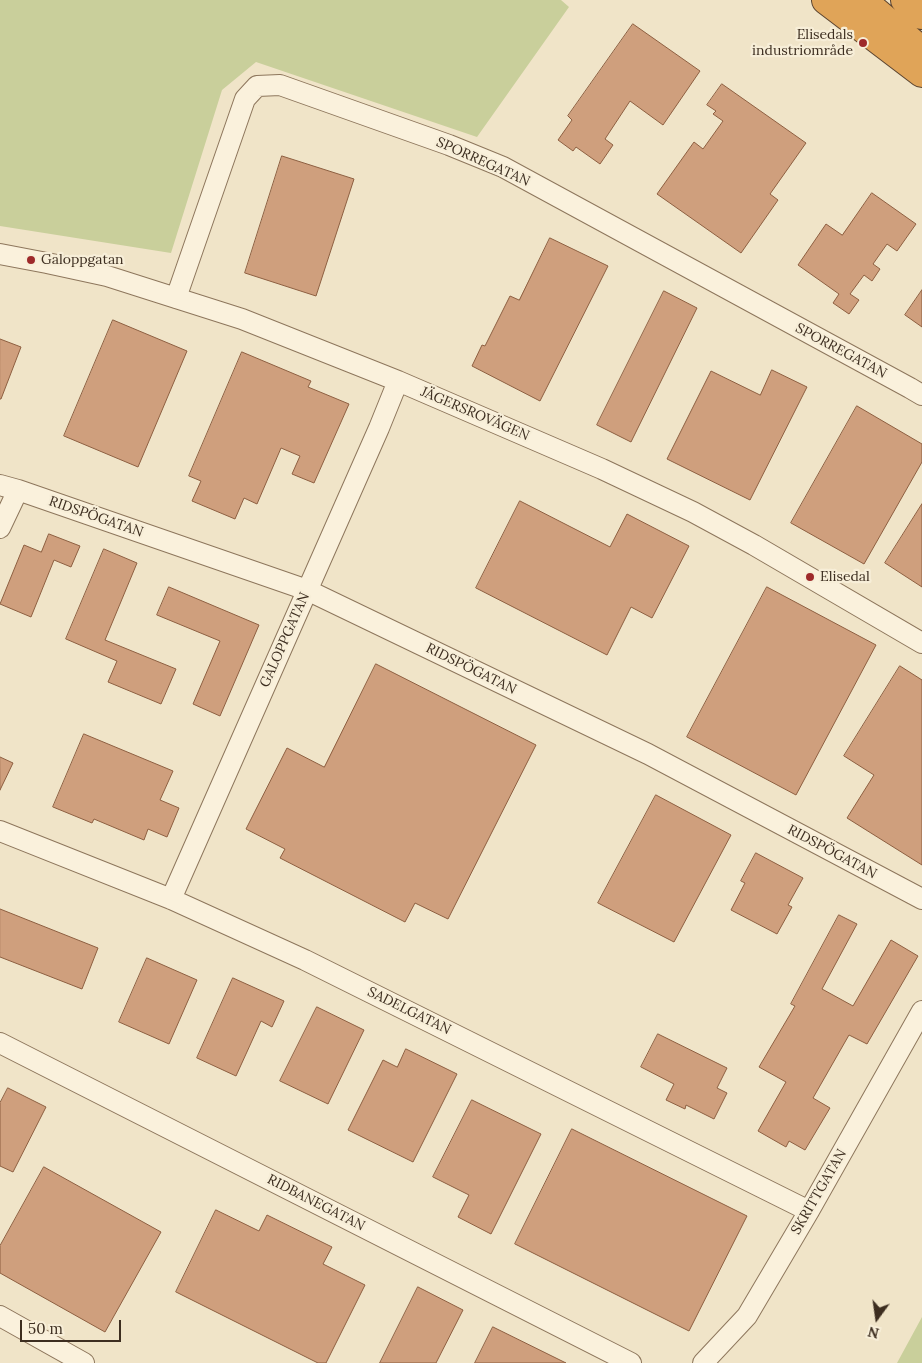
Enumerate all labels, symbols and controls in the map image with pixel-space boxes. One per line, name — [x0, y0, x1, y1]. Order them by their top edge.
place label: Elisedals industriområde — [752, 27, 853, 59]
marker: Elisedals industriområde — [857, 37, 869, 49]
street label: SPORREGATAN — [434, 134, 532, 190]
place label: Galoppgatan — [41, 252, 124, 268]
marker: Galoppgatan — [25, 254, 37, 266]
street label: SPORREGATAN — [793, 320, 889, 382]
street label: JÄGERSROVÄGEN — [418, 383, 532, 445]
street label: RIDSPÖGATAN — [47, 493, 145, 541]
place label: Elisedal — [820, 569, 870, 585]
marker: Elisedal — [804, 571, 816, 583]
street label: GALOPPGATAN — [257, 590, 313, 690]
street label: RIDSPÖGATAN — [423, 640, 519, 698]
street label: RIDSPÖGATAN — [785, 821, 879, 883]
street label: SADELGATAN — [365, 984, 453, 1038]
street label: SKRITTGATAN — [788, 1146, 850, 1238]
street label: RIDBANEGATAN — [264, 1171, 368, 1235]
north arrow — [852, 1293, 902, 1343]
scale bar — [22, 1310, 124, 1342]
text: 50 m — [28, 1319, 63, 1338]
text: N — [866, 1323, 881, 1343]

